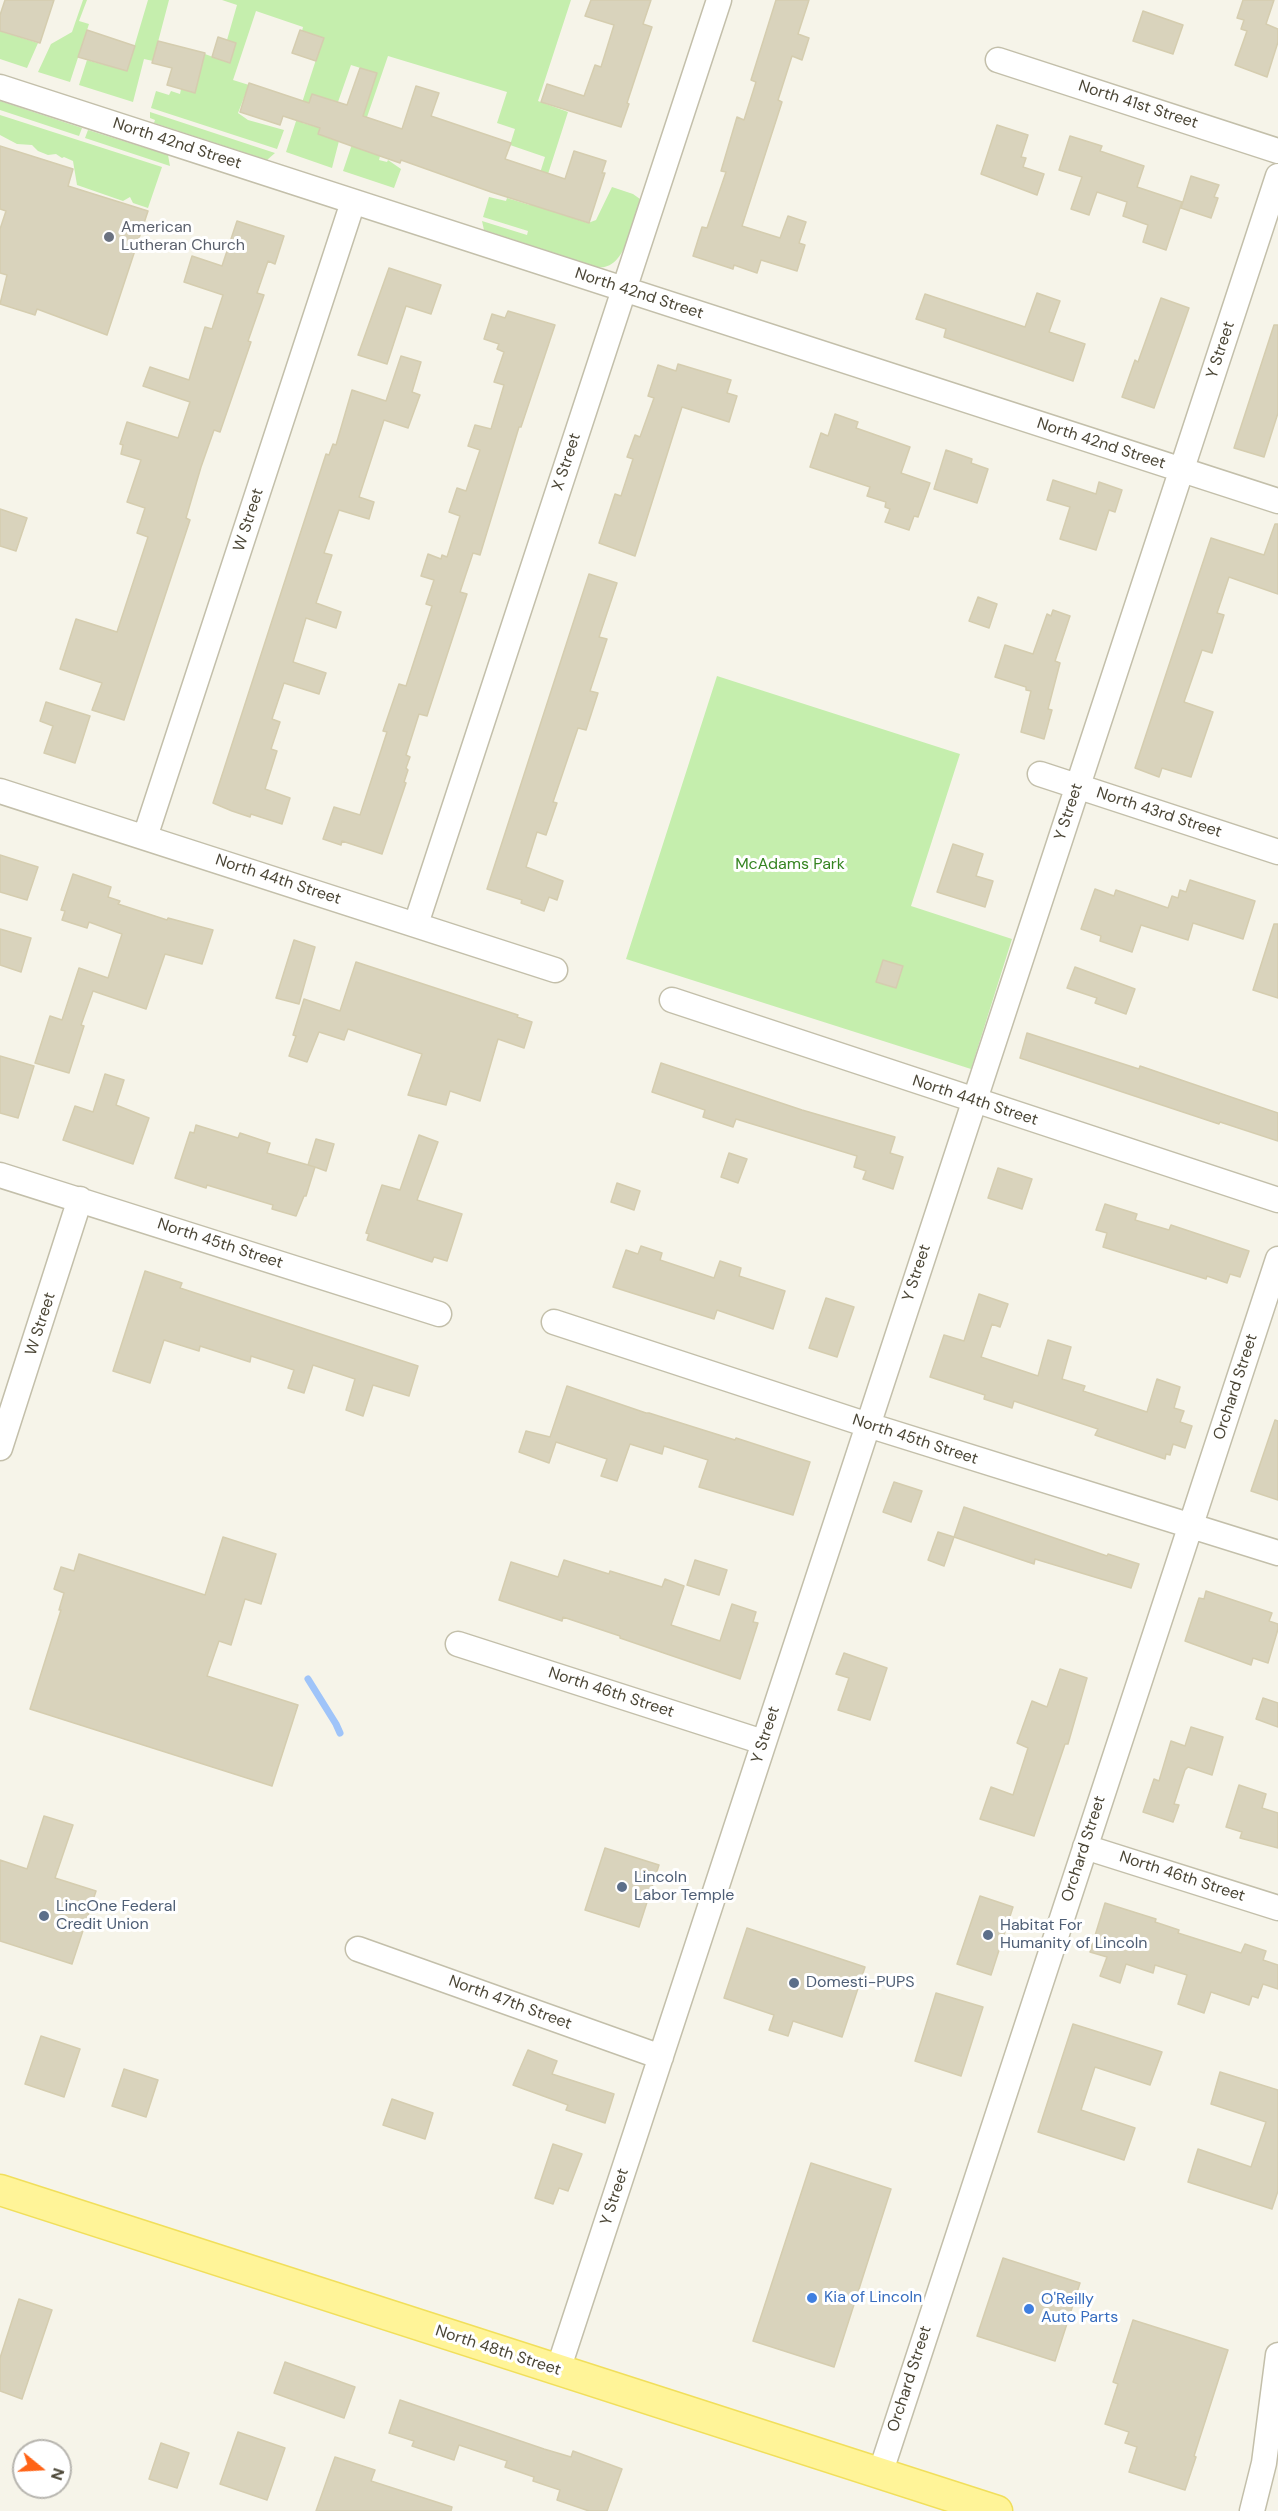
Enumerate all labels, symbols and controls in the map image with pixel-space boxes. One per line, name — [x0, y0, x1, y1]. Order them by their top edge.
street label: North 41st Street — [1076, 77, 1200, 133]
street label: North 42nd Street — [110, 114, 244, 174]
place label: American Lutheran Church — [121, 218, 245, 256]
marker: American Lutheran Church — [102, 230, 116, 244]
street label: North 42nd Street — [572, 264, 706, 324]
street label: Y Street — [1203, 319, 1239, 381]
street label: North 42nd Street — [1034, 414, 1168, 474]
street label: X Street — [549, 431, 585, 493]
street label: W Street — [230, 486, 268, 554]
street label: Y Street — [1051, 781, 1087, 843]
street label: North 43rd Street — [1094, 784, 1224, 842]
street label: North 44th Street — [213, 851, 343, 909]
park label: McAdams Park — [735, 855, 845, 875]
street label: North 44th Street — [910, 1072, 1040, 1130]
street label: North 45th Street — [155, 1215, 285, 1273]
street label: Y Street — [899, 1242, 935, 1304]
street label: W Street — [22, 1290, 60, 1358]
street label: Orchard Street — [1210, 1332, 1262, 1442]
street label: North 45th Street — [850, 1411, 980, 1469]
street label: North 46th Street — [546, 1664, 676, 1722]
street label: Y Street — [748, 1704, 784, 1766]
street label: Orchard Street — [1058, 1794, 1110, 1904]
street label: North 46th Street — [1117, 1848, 1247, 1906]
place label: Lincoln Labor Temple — [634, 1868, 734, 1906]
marker: Lincoln Labor Temple — [615, 1880, 629, 1894]
place label: LincOne Federal Credit Union — [56, 1897, 176, 1935]
marker: LincOne Federal Credit Union — [37, 1909, 51, 1923]
place label: Habitat For Humanity of Lincoln — [1000, 1916, 1148, 1954]
marker: Habitat For Humanity of Lincoln — [981, 1928, 995, 1942]
street label: North 47th Street — [446, 1972, 574, 2034]
place label: Domesti-PUPS — [806, 1973, 915, 1993]
marker: Domesti-PUPS — [787, 1976, 801, 1990]
street label: Y Street — [597, 2166, 633, 2228]
place label: Kia of Lincoln — [824, 2288, 922, 2308]
place label: O'Reilly Auto Parts — [1041, 2290, 1118, 2328]
marker: Kia of Lincoln — [805, 2291, 819, 2305]
marker: O'Reilly Auto Parts — [1022, 2302, 1036, 2316]
street label: North 48th Street — [433, 2322, 563, 2380]
street label: Orchard Street — [884, 2324, 936, 2434]
north arrow — [12, 2439, 72, 2499]
text: N — [46, 2465, 69, 2483]

